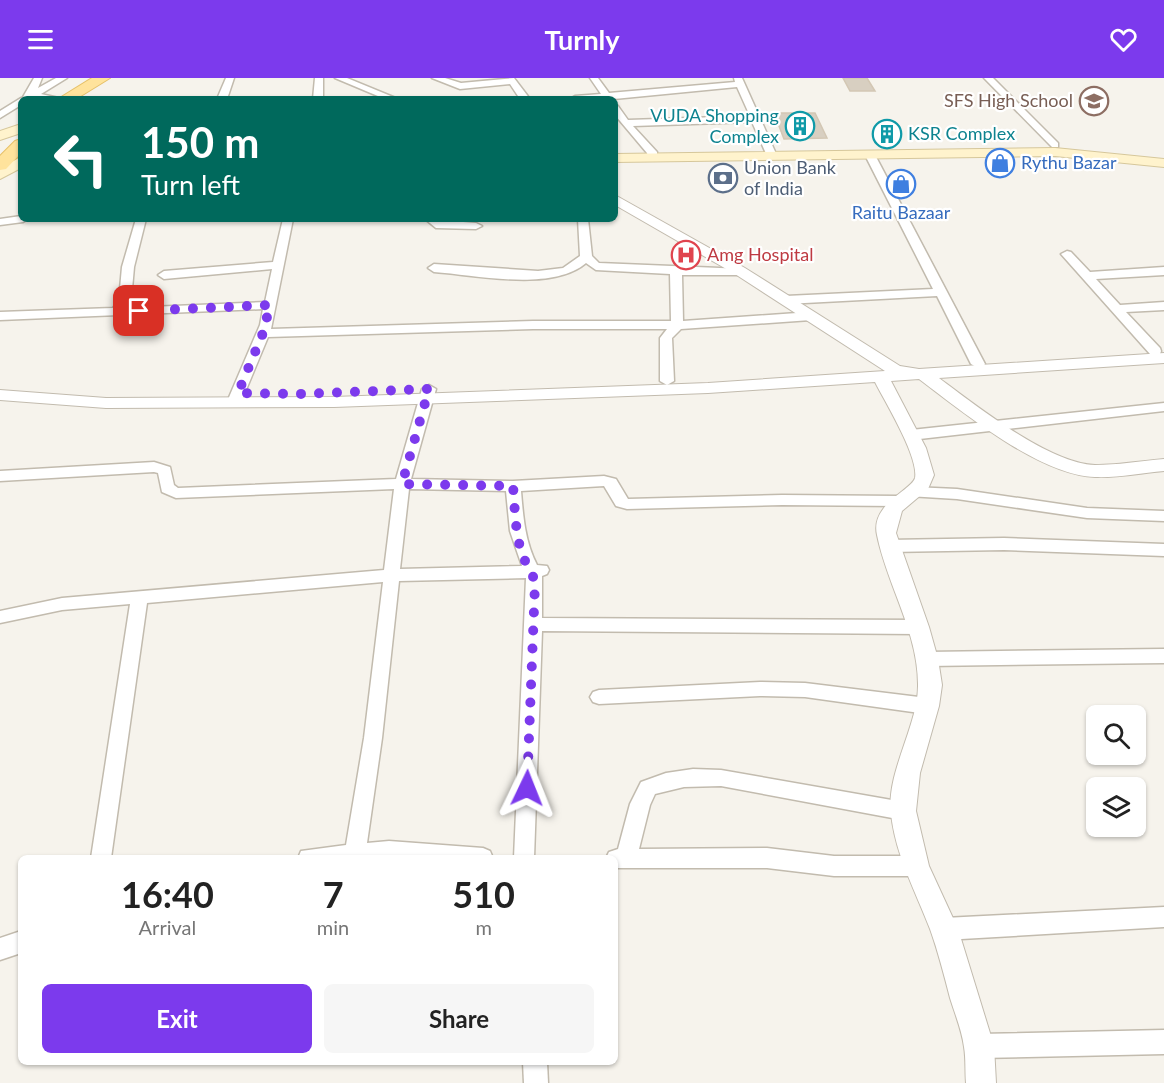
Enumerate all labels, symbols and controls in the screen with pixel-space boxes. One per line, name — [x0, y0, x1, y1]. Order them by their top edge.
icon: menu — [24, 23, 57, 56]
text: Turnly — [544, 23, 620, 56]
icon: heart — [1107, 23, 1140, 56]
school or university icon: SFS High School — [1078, 85, 1110, 117]
place label: SFS High School — [944, 89, 1073, 111]
place label: VUDA Shopping Complex — [650, 104, 779, 147]
building icon: VUDA Shopping Complex — [784, 110, 816, 142]
text: 150 m — [141, 117, 259, 167]
building icon: KSR Complex — [871, 118, 903, 150]
icon: left — [42, 120, 120, 198]
place label: KSR Complex — [908, 122, 1015, 144]
shop icon: Rythu Bazar — [984, 147, 1016, 179]
place label: Rythu Bazar — [1021, 151, 1117, 173]
place label: Union Bank of India — [744, 156, 837, 199]
bank icon: Union Bank of India — [707, 162, 739, 194]
text: Turn left — [141, 168, 240, 201]
shop icon: Raitu Bazaar — [885, 168, 917, 200]
place label: Raitu Bazaar — [852, 201, 951, 223]
hospital icon: Amg Hospital — [670, 239, 702, 271]
place label: Amg Hospital — [707, 243, 813, 265]
pin — [113, 285, 164, 336]
icon: arrive — [122, 294, 155, 327]
map controls — [1086, 705, 1146, 837]
button: search — [1086, 705, 1146, 765]
position arrow — [495, 756, 559, 820]
button: layers — [1086, 777, 1146, 837]
text: 16:40 — [121, 872, 214, 916]
text: 7 — [323, 872, 344, 916]
text: 510 — [452, 872, 515, 916]
text: Arrival — [139, 915, 196, 939]
text: min — [317, 915, 349, 939]
text: m — [475, 915, 492, 939]
button: Exit — [42, 984, 312, 1053]
button: Share — [324, 984, 594, 1053]

